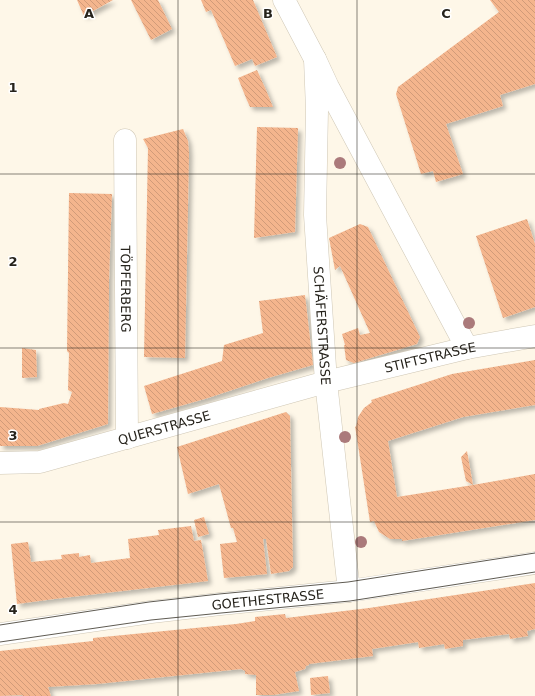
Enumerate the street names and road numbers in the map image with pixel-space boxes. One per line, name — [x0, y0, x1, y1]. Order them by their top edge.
street label: TÖPFERBERG — [118, 244, 134, 333]
street label: SCHÄFERSTRASSE — [310, 266, 333, 386]
street label: STIFTSTRASSE — [383, 340, 477, 376]
street label: QUERSTRASSE — [116, 408, 212, 448]
street label: GOETHESTRASSE — [211, 587, 325, 613]

